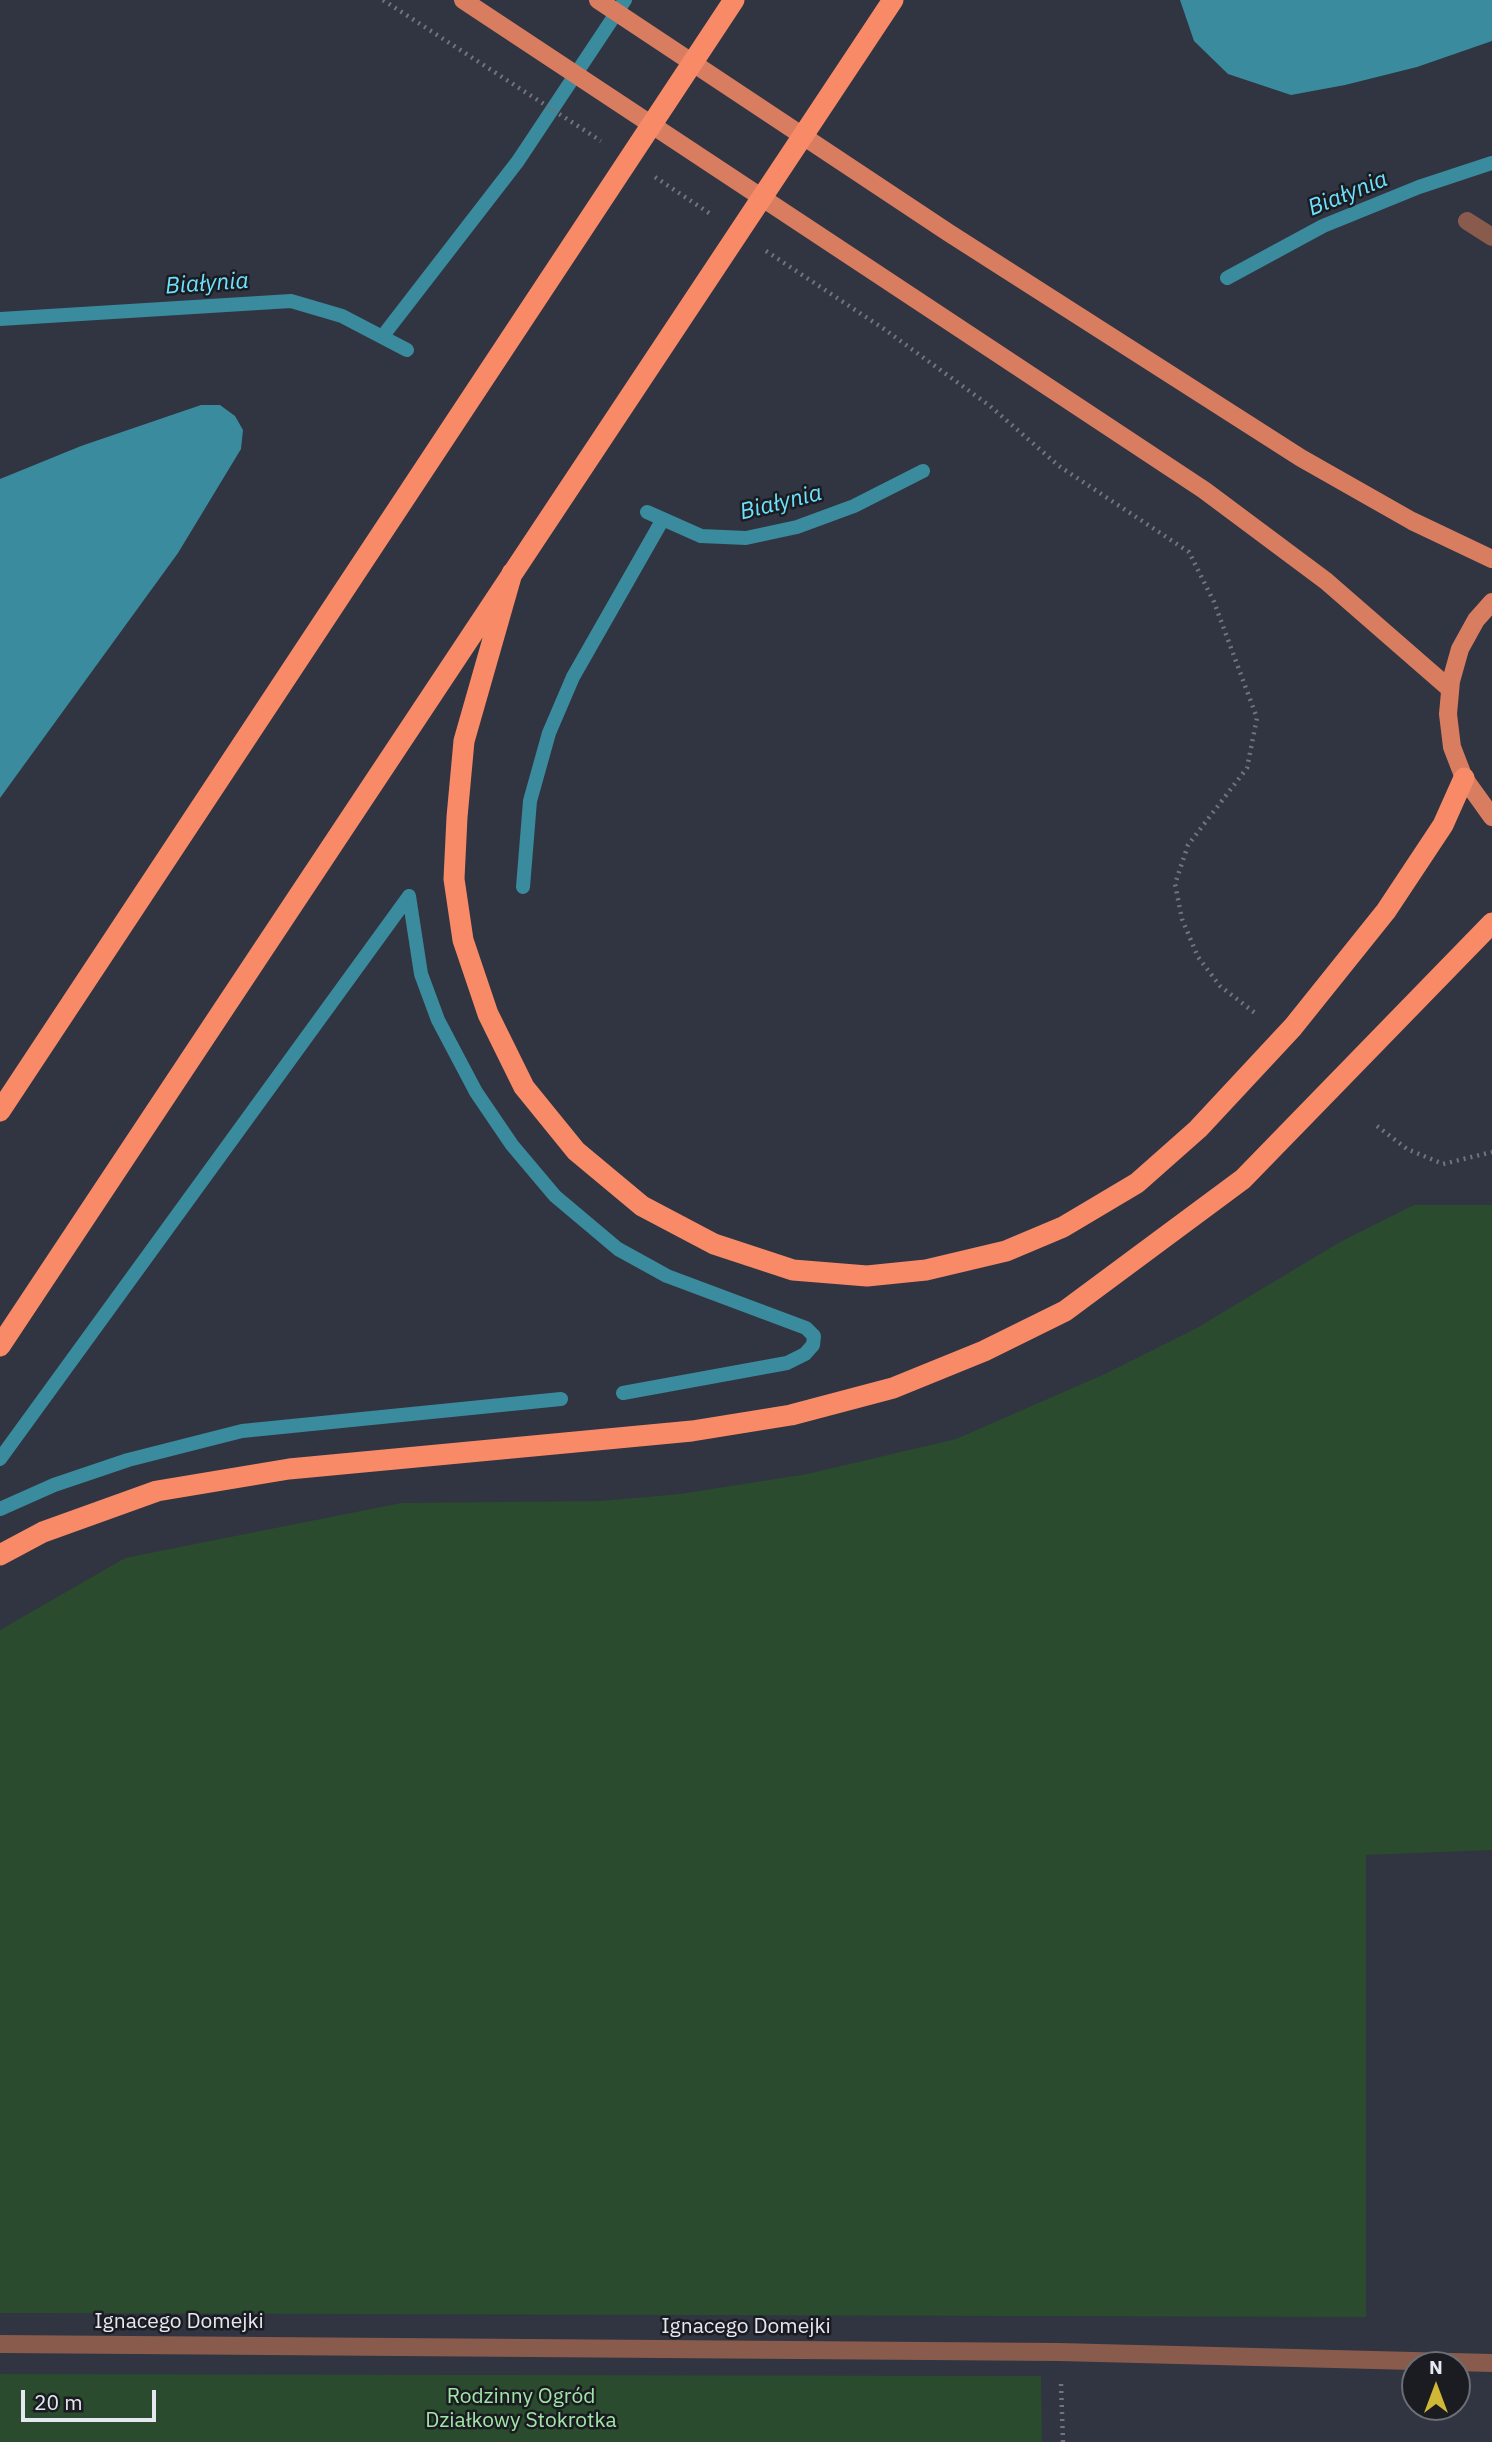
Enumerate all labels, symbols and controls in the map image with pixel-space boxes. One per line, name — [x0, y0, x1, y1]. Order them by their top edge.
water label: Białynia — [1304, 166, 1392, 222]
water label: Białynia — [164, 267, 250, 301]
water label: Białynia — [737, 479, 825, 527]
street label: Ignacego Domejki — [94, 2309, 264, 2335]
street label: Ignacego Domejki — [661, 2314, 831, 2340]
north arrow — [1401, 2351, 1471, 2421]
text: N — [1429, 2355, 1443, 2379]
scale bar — [24, 2376, 159, 2420]
park label: Rodzinny Ogród Działkowy Stokrotka — [425, 2384, 617, 2434]
text: 20 m — [34, 2388, 83, 2416]

